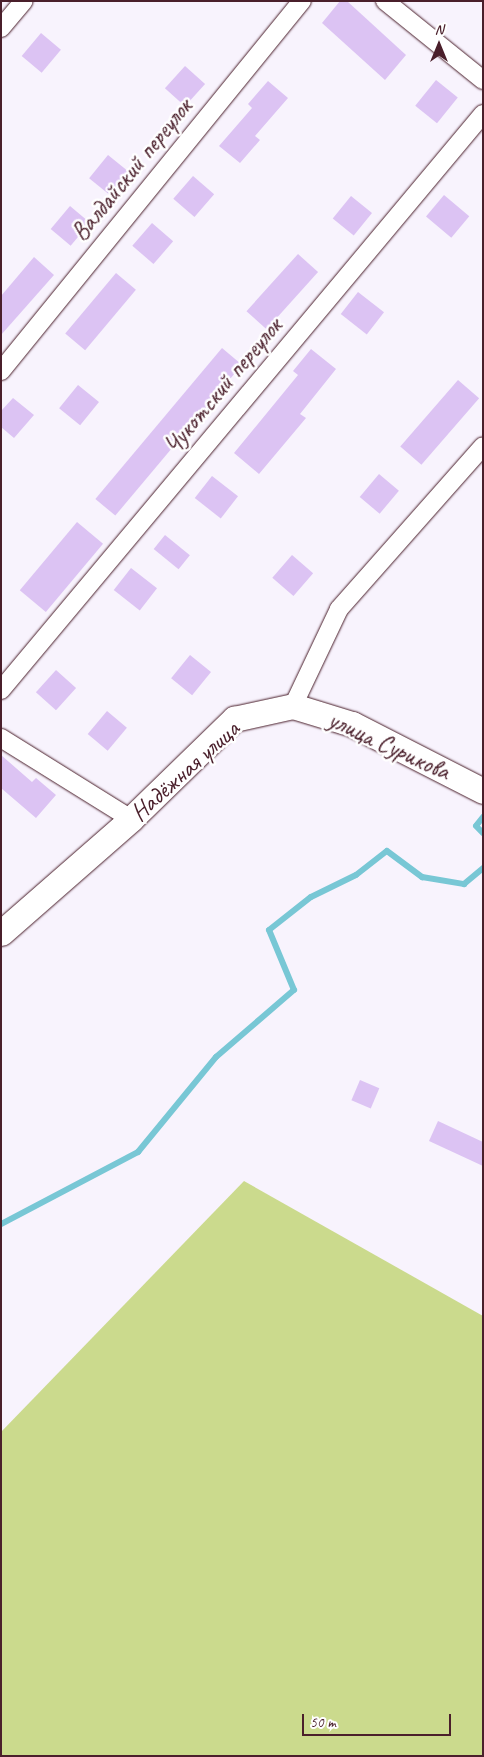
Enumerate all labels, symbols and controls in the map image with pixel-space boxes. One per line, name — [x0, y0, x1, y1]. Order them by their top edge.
north arrow — [414, 20, 464, 70]
text: N — [435, 21, 443, 38]
street label: Валдайский переулок — [65, 93, 199, 247]
street label: Чукотский переулок — [157, 312, 289, 460]
street label: улица Сурикова — [323, 705, 455, 787]
street label: Надёжная улица — [124, 714, 246, 828]
scale bar — [304, 1704, 453, 1736]
text: 50 m — [310, 1713, 336, 1732]

